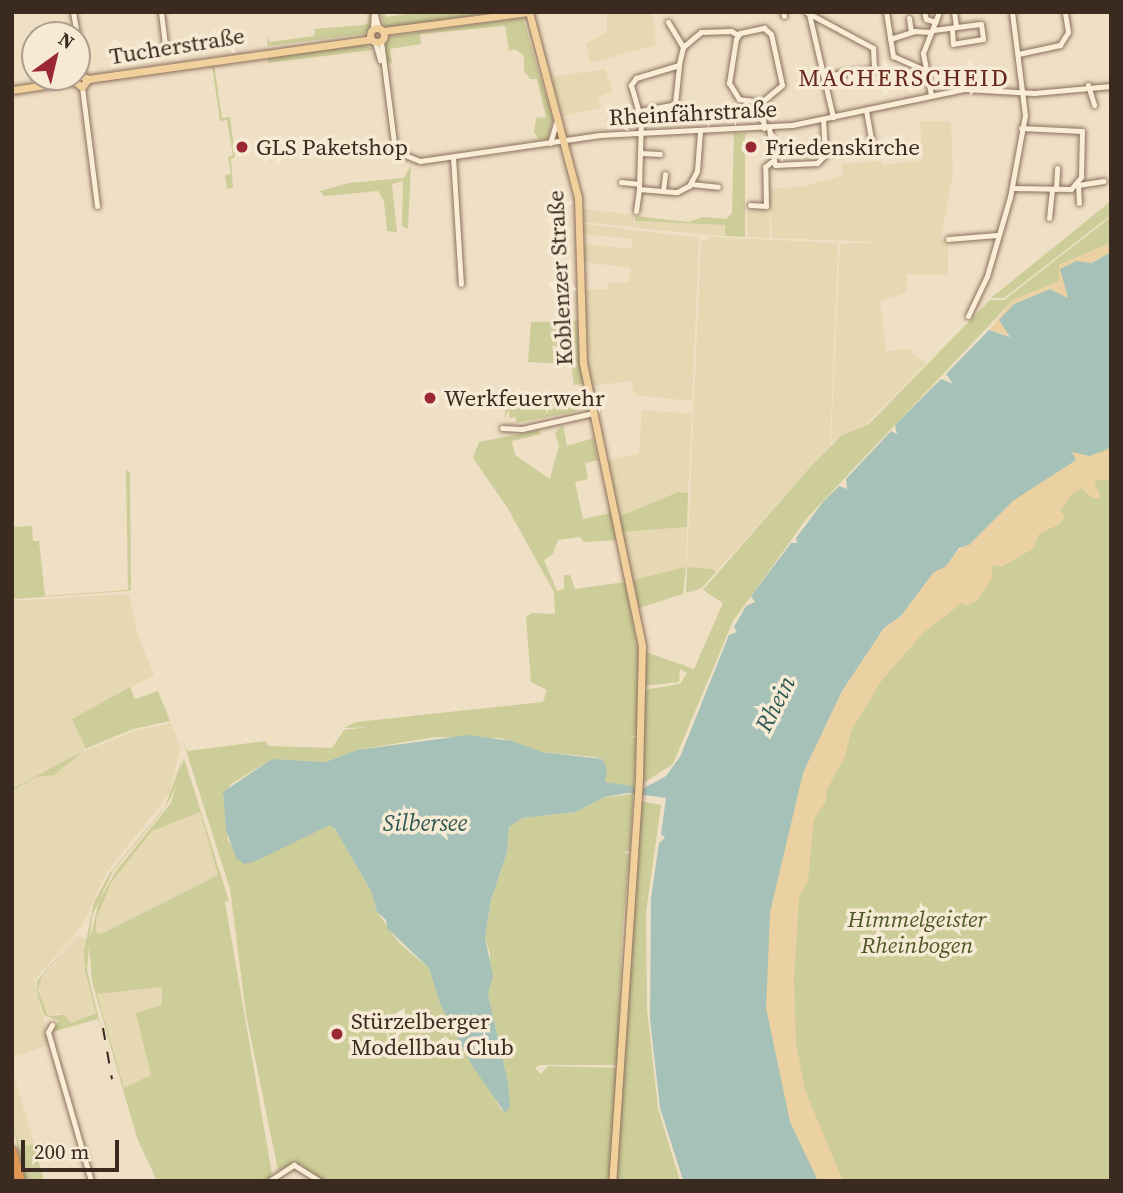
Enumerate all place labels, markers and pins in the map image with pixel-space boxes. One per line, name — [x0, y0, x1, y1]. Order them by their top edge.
place label: GLS Paketshop — [256, 133, 408, 161]
place label: Friedenskirche — [765, 133, 920, 161]
marker: GLS Paketshop — [234, 139, 250, 155]
marker: Friedenskirche — [743, 139, 759, 155]
place label: Werkfeuerwehr — [444, 384, 605, 412]
marker: Werkfeuerwehr — [422, 390, 438, 406]
place label: Stürzelberger Modellbau Club — [351, 1007, 514, 1061]
marker: Stürzelberger Modellbau Club — [329, 1026, 345, 1042]

